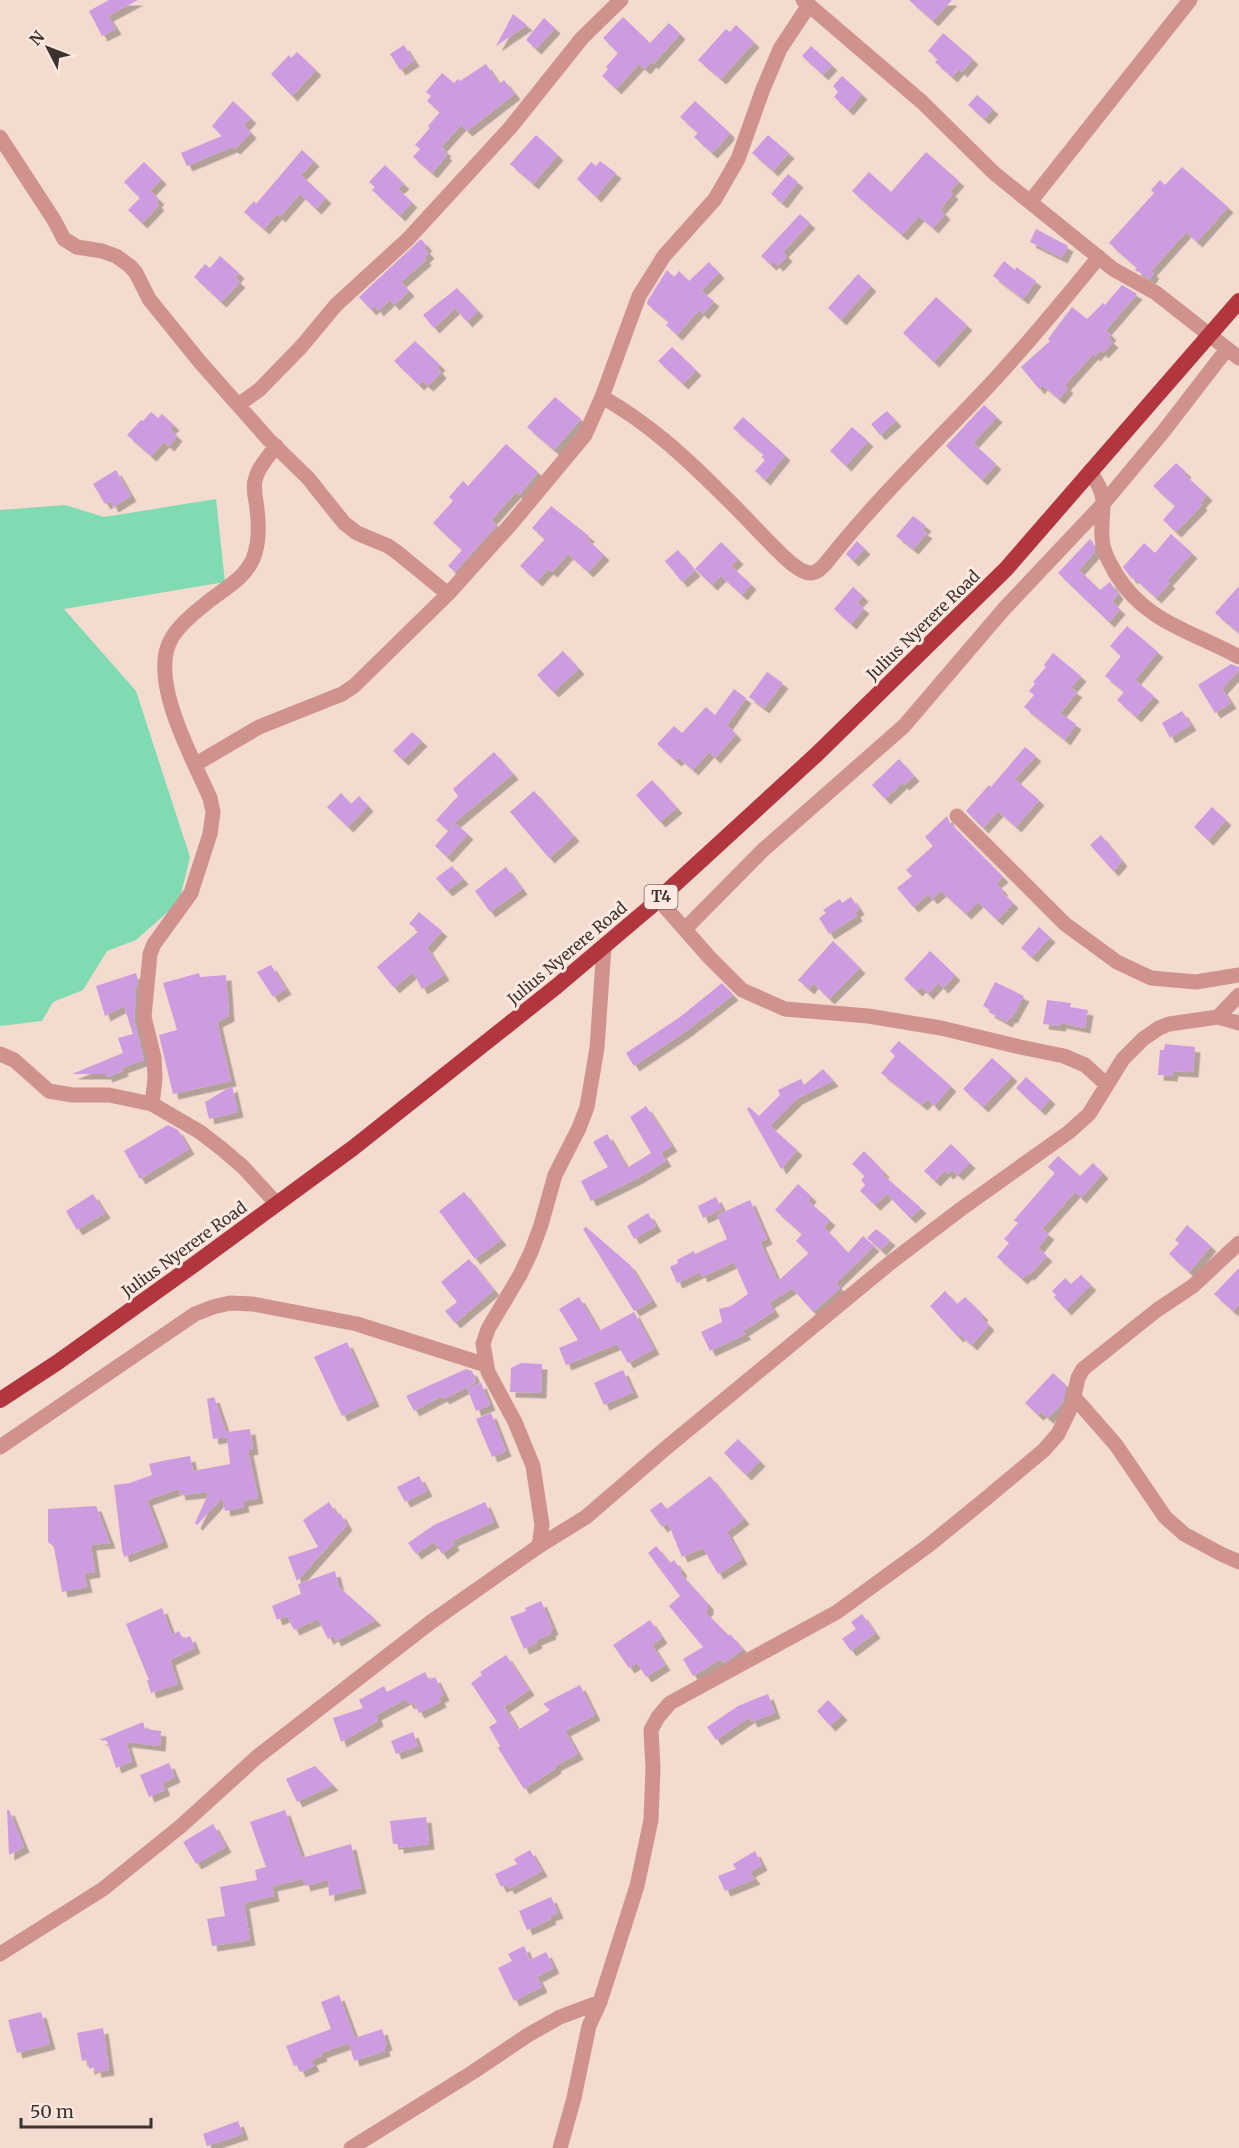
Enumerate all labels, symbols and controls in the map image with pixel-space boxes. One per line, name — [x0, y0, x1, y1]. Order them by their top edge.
north arrow — [18, 18, 78, 78]
text: N — [25, 26, 49, 49]
street label: Julius Nyerere Road — [862, 566, 984, 685]
road number: T4 — [644, 885, 678, 909]
street label: Julius Nyerere Road — [503, 897, 631, 1009]
street label: Julius Nyerere Road — [117, 1197, 251, 1302]
scale bar — [21, 2091, 152, 2129]
text: 50 m — [30, 2100, 74, 2123]

